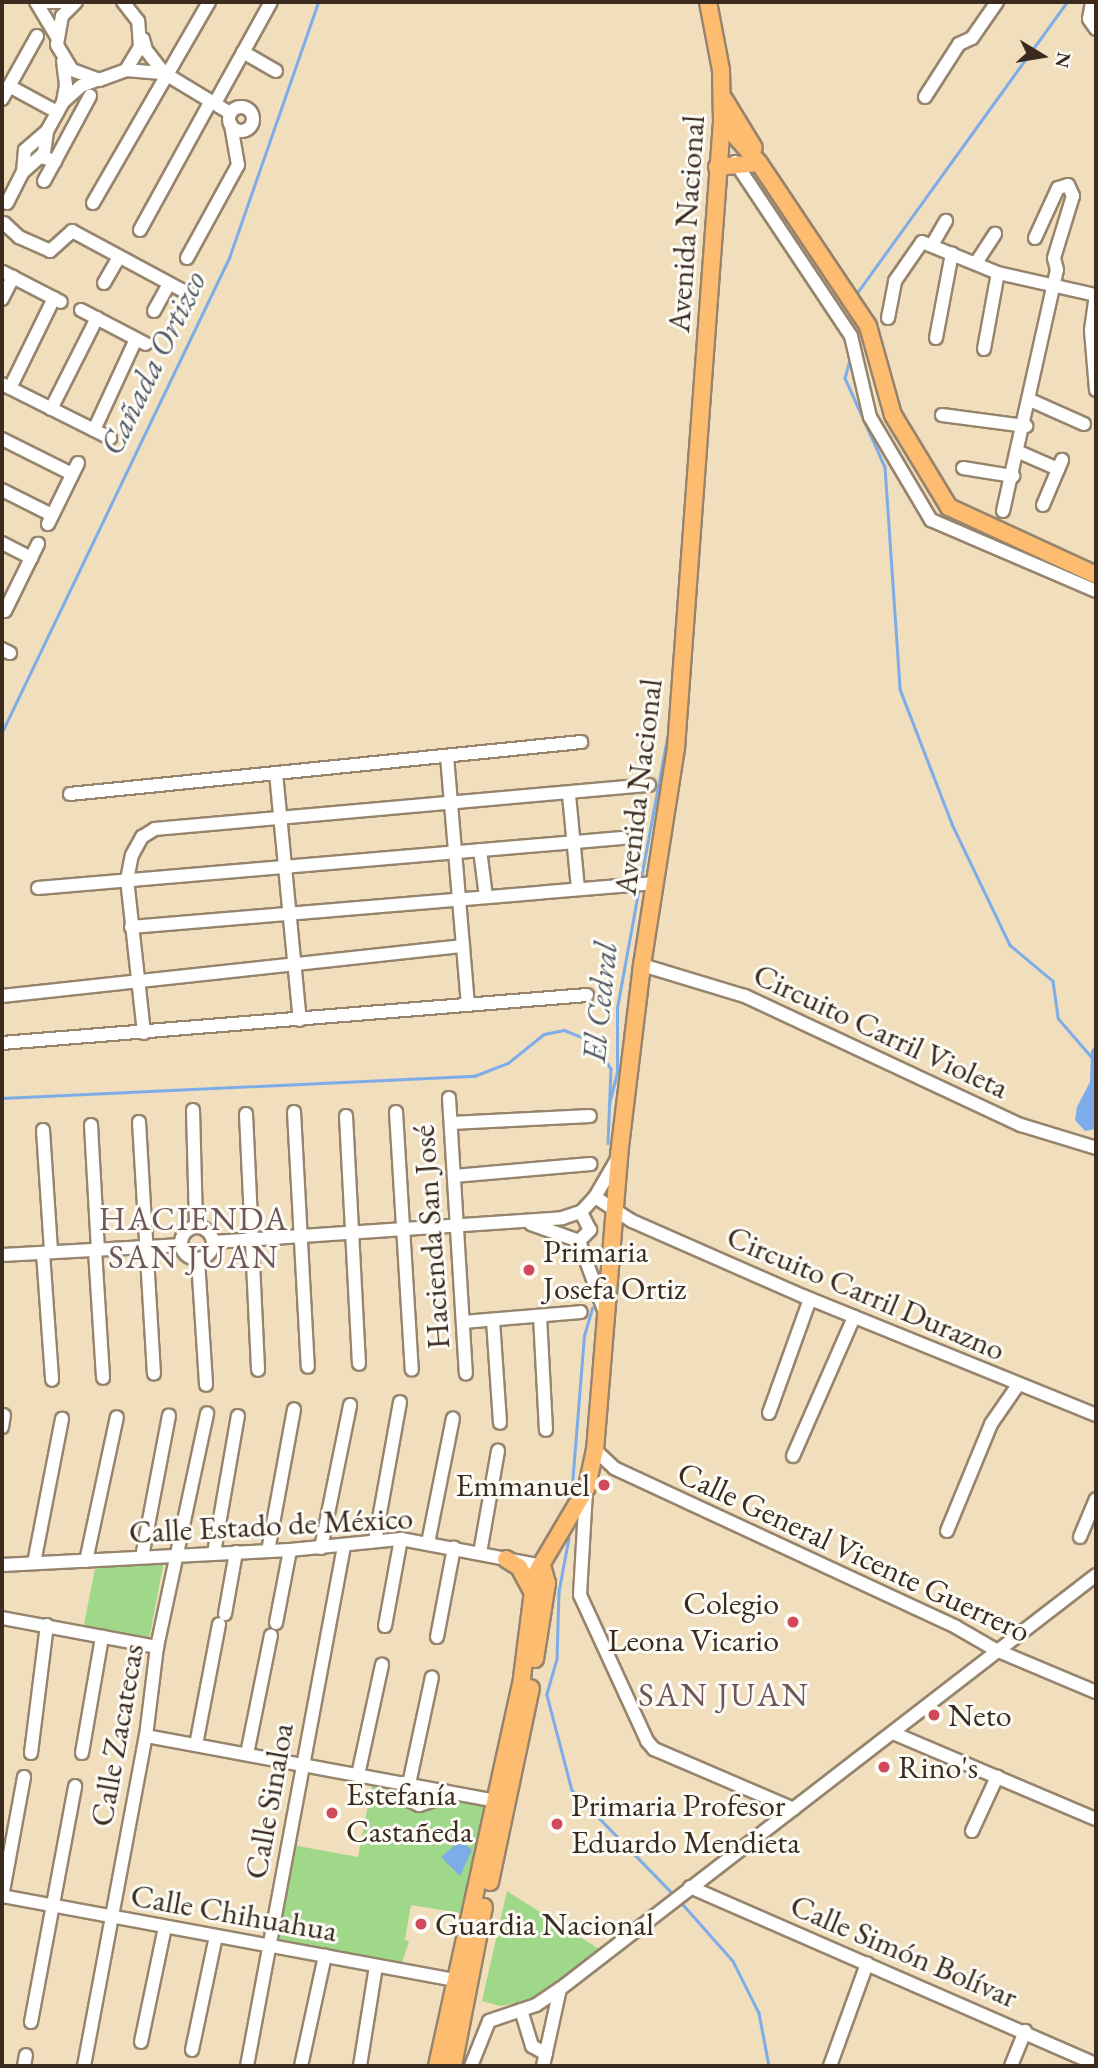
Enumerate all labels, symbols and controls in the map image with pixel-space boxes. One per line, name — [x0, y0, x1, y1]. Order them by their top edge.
north arrow — [1007, 21, 1077, 91]
text: N — [1049, 50, 1077, 70]
street label: Avenida Nacional — [659, 114, 713, 334]
water label: Cañada Ortizco — [91, 265, 215, 461]
street label: Avenida Nacional — [606, 677, 670, 897]
water label: El Cedral — [574, 940, 626, 1064]
street label: Circuito Carril Violeta — [747, 955, 1015, 1107]
street label: Hacienda San José — [404, 1124, 458, 1350]
district label: HACIENDA SAN JUAN — [100, 1199, 288, 1277]
street label: Circuito Carril Durazno — [721, 1217, 1011, 1369]
place label: Primaria Josefa Ortiz — [543, 1233, 686, 1308]
marker: Primaria Josefa Ortiz — [521, 1262, 537, 1278]
street label: Calle General Vicente Guerrero — [671, 1453, 1037, 1651]
place label: Emmanuel — [455, 1466, 590, 1504]
marker: Emmanuel — [596, 1477, 612, 1493]
street label: Calle Estado de México — [128, 1498, 414, 1552]
place label: Colegio Leona Vicario — [608, 1585, 779, 1660]
marker: Colegio Leona Vicario — [785, 1614, 801, 1630]
street label: Calle Zacatecas — [82, 1641, 152, 1829]
district label: SAN JUAN — [639, 1675, 809, 1715]
place label: Neto — [948, 1696, 1012, 1734]
marker: Neto — [926, 1707, 942, 1723]
street label: Calle Sinaloa — [236, 1720, 302, 1882]
place label: Rino's — [898, 1748, 978, 1786]
marker: Rino's — [876, 1759, 892, 1775]
place label: Estefanía Castañeda — [346, 1776, 473, 1851]
place label: Primaria Profesor Eduardo Mendieta — [571, 1787, 800, 1862]
marker: Estefanía Castañeda — [324, 1805, 340, 1821]
marker: Primaria Profesor Eduardo Mendieta — [549, 1816, 565, 1832]
street label: Calle Chihuahua — [128, 1876, 340, 1950]
street label: Calle Simón Bolívar — [785, 1886, 1023, 2016]
place label: Guardia Nacional — [435, 1905, 654, 1943]
marker: Guardia Nacional — [413, 1916, 429, 1932]

